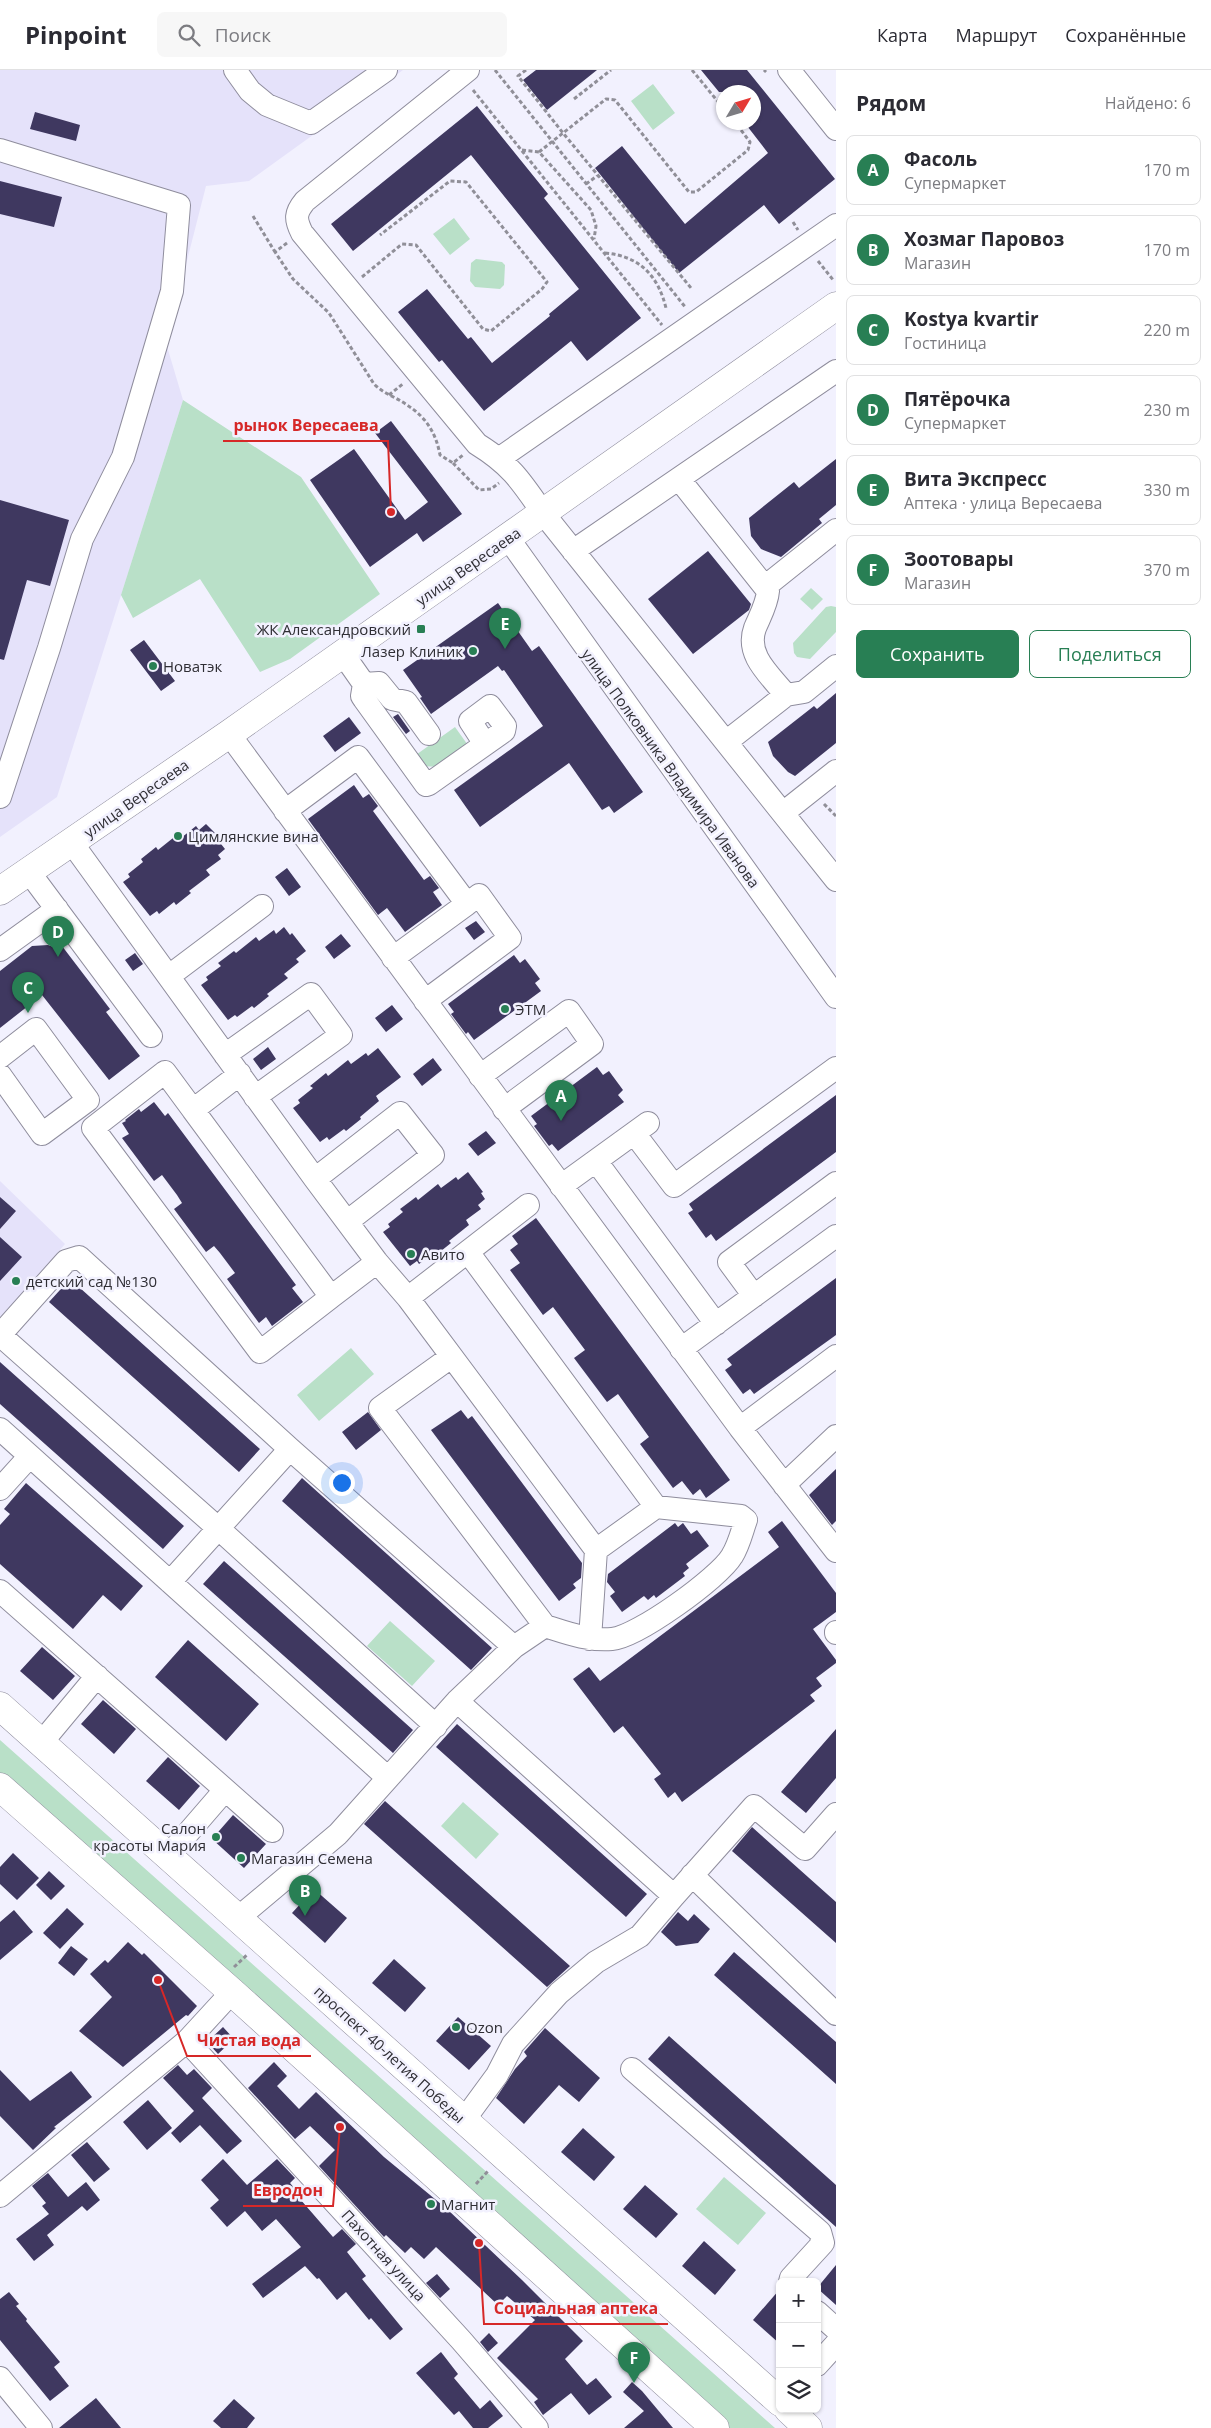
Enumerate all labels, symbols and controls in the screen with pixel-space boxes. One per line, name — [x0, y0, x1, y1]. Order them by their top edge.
search box — [157, 12, 507, 57]
text: Pinpoint — [25, 18, 127, 51]
icon: search — [175, 21, 203, 49]
text: Поиск — [215, 22, 271, 48]
text: Карта — [877, 23, 927, 47]
text: Маршрут — [955, 23, 1037, 47]
text: Сохранённые — [1065, 23, 1186, 47]
north arrow — [716, 85, 761, 130]
text: Рядом — [856, 89, 926, 117]
text: Найдено: 6 — [1105, 92, 1191, 114]
text: Фасоль — [904, 146, 977, 172]
text: A — [867, 159, 879, 181]
text: 170 m — [1144, 159, 1190, 181]
text: Супермаркет — [904, 172, 1006, 194]
text: Хозмаг Паровоз — [904, 226, 1064, 252]
text: B — [868, 239, 878, 261]
text: 170 m — [1144, 239, 1190, 261]
text: Магазин — [904, 252, 971, 274]
text: Kostya kvartir — [904, 306, 1039, 332]
text: C — [868, 319, 878, 341]
text: 220 m — [1144, 319, 1190, 341]
text: Гостиница — [904, 332, 987, 354]
text: Пятёрочка — [904, 386, 1011, 412]
text: D — [867, 399, 879, 421]
text: 230 m — [1144, 399, 1190, 421]
callout: рынок Вересаева — [223, 410, 388, 441]
text: Супермаркет — [904, 412, 1006, 434]
text: рынок Вересаева — [233, 414, 379, 436]
text: Вита Экспресс — [904, 466, 1047, 492]
text: E — [869, 479, 877, 501]
text: 330 m — [1144, 479, 1190, 501]
text: Аптека · улица Вересаева — [904, 492, 1102, 514]
street label: улица Вересаева — [412, 522, 524, 610]
text: Зоотовары — [904, 546, 1014, 572]
text: F — [869, 559, 877, 581]
text: 370 m — [1144, 559, 1190, 581]
text: Магазин — [904, 572, 971, 594]
pin: E — [489, 608, 521, 649]
place label: ЖК Александровский — [257, 619, 411, 639]
marker: ЖК Александровский — [415, 623, 427, 635]
button: Сохранить — [856, 630, 1019, 678]
button: Поделиться — [1029, 630, 1191, 678]
place label: Лазер Клиник — [361, 641, 463, 661]
marker: Лазер Клиник — [467, 645, 479, 657]
street label: улица Полковника Владимира Иванова — [577, 645, 765, 891]
place label: Новатэк — [163, 656, 222, 676]
marker: Новатэк — [147, 660, 159, 672]
street label: улица Вересаева — [80, 754, 192, 842]
place label: Цимлянские вина — [188, 826, 319, 846]
marker: Цимлянские вина — [172, 830, 184, 842]
pin: D — [42, 916, 74, 957]
pin: C — [12, 972, 44, 1013]
place label: ЭТМ — [515, 999, 546, 1019]
marker: ЭТМ — [499, 1003, 511, 1015]
pin: A — [545, 1080, 577, 1121]
place label: Авито — [421, 1244, 465, 1264]
marker: Авито — [405, 1248, 417, 1260]
place label: детский сад №130 — [26, 1271, 157, 1291]
marker: детский сад №130 — [10, 1275, 22, 1287]
your location — [329, 1470, 355, 1496]
place label: Салон красоты Мария — [93, 1818, 206, 1855]
marker: Салон красоты Мария — [210, 1831, 222, 1843]
place label: Магазин Семена — [251, 1848, 373, 1868]
marker: Магазин Семена — [235, 1852, 247, 1864]
pin: B — [289, 1875, 321, 1916]
street label: проспект 40-летия Победы — [310, 1981, 470, 2127]
place label: Ozon — [466, 2017, 503, 2037]
marker: Ozon — [450, 2021, 462, 2033]
callout: Чистая вода — [187, 2025, 311, 2056]
text: Чистая вода — [197, 2029, 301, 2051]
callout: Евродон — [243, 2175, 333, 2206]
text: Евродон — [253, 2179, 323, 2201]
place label: Магнит — [441, 2194, 495, 2214]
marker: Магнит — [425, 2198, 437, 2210]
street label: Пахотная улица — [338, 2205, 430, 2305]
map controls — [776, 2278, 821, 2413]
button: + — [776, 2278, 821, 2323]
callout: Социальная аптека — [484, 2293, 668, 2324]
text: Социальная аптека — [494, 2297, 658, 2319]
button: − — [776, 2323, 821, 2368]
pin: F — [618, 2342, 650, 2383]
button: layers — [776, 2368, 821, 2413]

